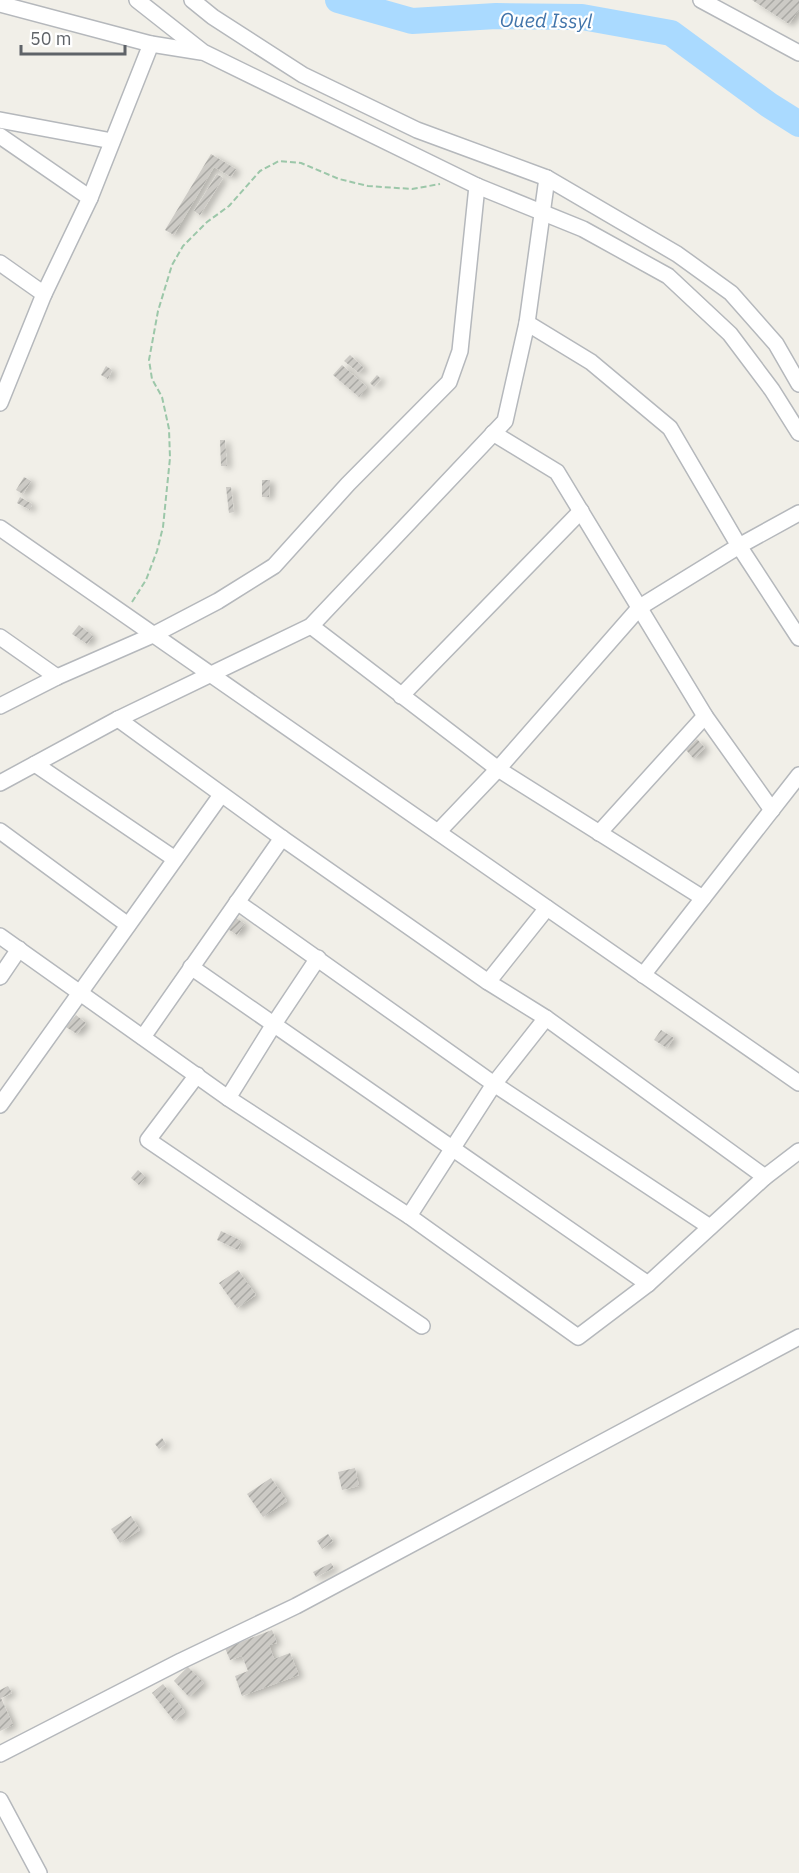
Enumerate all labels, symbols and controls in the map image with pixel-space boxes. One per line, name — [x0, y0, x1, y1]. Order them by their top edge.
water label: Oued Issyl — [500, 6, 593, 34]
scale bar — [21, 18, 124, 56]
text: 50 m — [30, 27, 72, 50]

